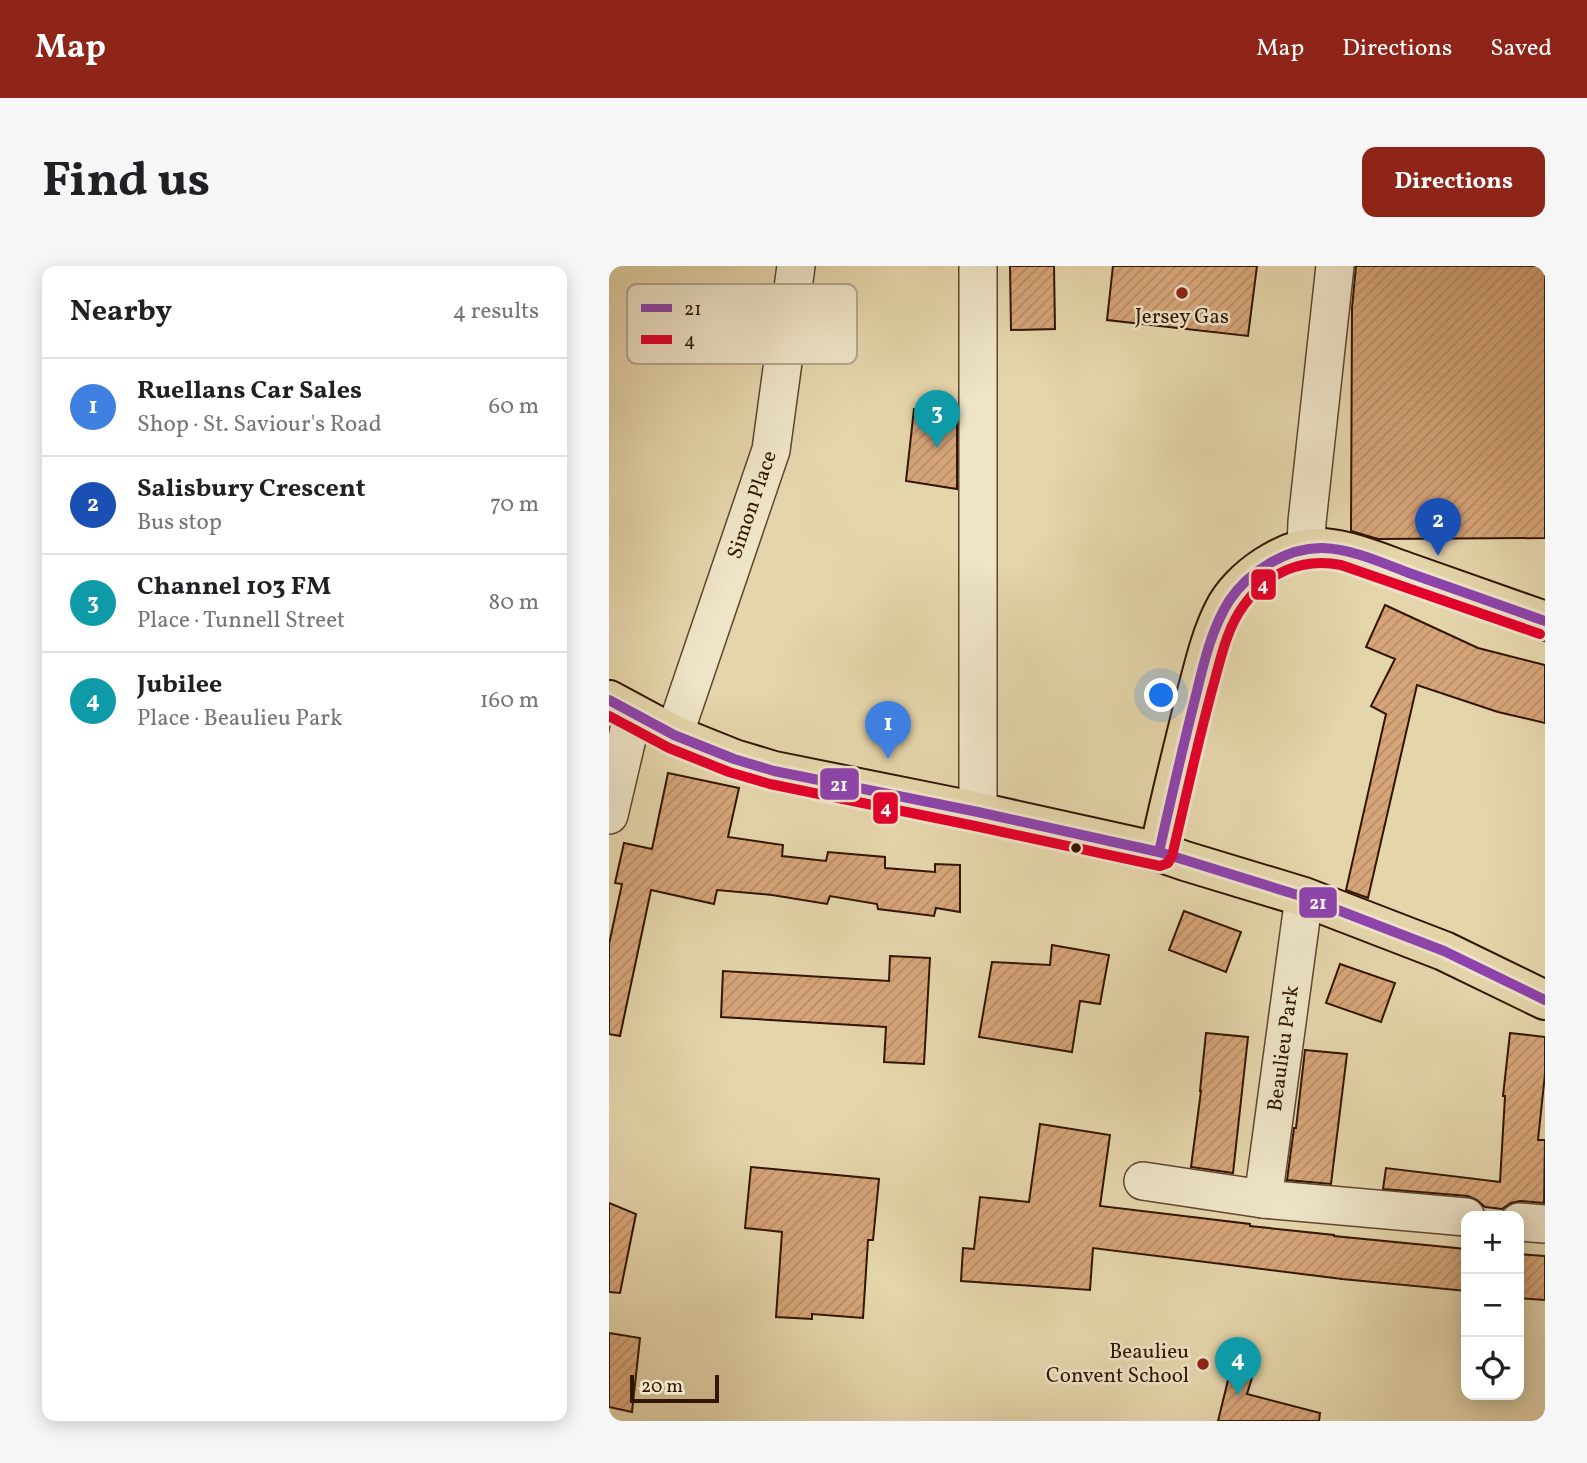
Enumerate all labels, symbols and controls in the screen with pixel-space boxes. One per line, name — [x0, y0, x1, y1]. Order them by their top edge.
text: Map — [35, 26, 106, 72]
text: Map — [1256, 32, 1304, 66]
text: Directions — [1342, 32, 1452, 66]
text: Saved — [1490, 32, 1552, 66]
button: Directions — [1362, 147, 1545, 217]
text: Find us — [42, 148, 210, 217]
legend — [627, 284, 857, 364]
marker: Jersey Gas — [1174, 285, 1190, 301]
text: Nearby — [70, 291, 172, 333]
text: 4 results — [453, 296, 539, 328]
text: 21 — [684, 297, 702, 323]
place label: Jersey Gas — [1135, 303, 1229, 332]
text: 4 — [684, 328, 695, 354]
text: Ruellans Car Sales — [137, 373, 362, 409]
pin: 3 — [914, 390, 960, 448]
text: 1 — [88, 391, 98, 423]
text: 60 m — [489, 391, 539, 423]
text: Shop · St. Saviour's Road — [137, 409, 382, 441]
street label: Simon Place — [720, 447, 784, 563]
text: Salisbury Crescent — [137, 471, 365, 507]
text: 2 — [87, 489, 99, 521]
text: 70 m — [490, 489, 539, 521]
pin: 2 — [1415, 498, 1461, 556]
text: Bus stop — [137, 507, 222, 539]
line badge: 4 — [1250, 568, 1277, 601]
text: Channel 103 FM — [137, 569, 331, 605]
text: 4 — [1257, 573, 1269, 599]
text: 3 — [87, 587, 99, 619]
text: 80 m — [489, 587, 539, 619]
text: Place · Tunnell Street — [137, 605, 345, 637]
text: Jubilee — [137, 667, 222, 703]
your location — [1144, 678, 1178, 712]
text: 4 — [86, 685, 100, 717]
text: 160 m — [480, 685, 539, 717]
pin: 1 — [865, 701, 911, 759]
text: Place · Beaulieu Park — [137, 703, 343, 735]
line badge: 21 — [819, 767, 860, 801]
text: 21 — [830, 773, 848, 799]
line badge: 4 — [872, 791, 899, 825]
text: 4 — [880, 796, 892, 822]
unlabelled marker — [1069, 841, 1083, 855]
line badge: 21 — [1298, 886, 1338, 919]
text: 21 — [1309, 891, 1327, 917]
street label: Beaulieu Park — [1261, 983, 1306, 1113]
map controls — [1461, 1211, 1524, 1400]
button: + — [1461, 1211, 1524, 1274]
button: − — [1461, 1274, 1524, 1337]
pin: 4 — [1215, 1337, 1261, 1395]
button: locate — [1461, 1337, 1524, 1400]
place label: Beaulieu Convent School — [1046, 1338, 1189, 1391]
marker: Beaulieu Convent School — [1195, 1356, 1211, 1372]
scale bar — [630, 1372, 719, 1404]
text: 20 m — [641, 1374, 683, 1400]

